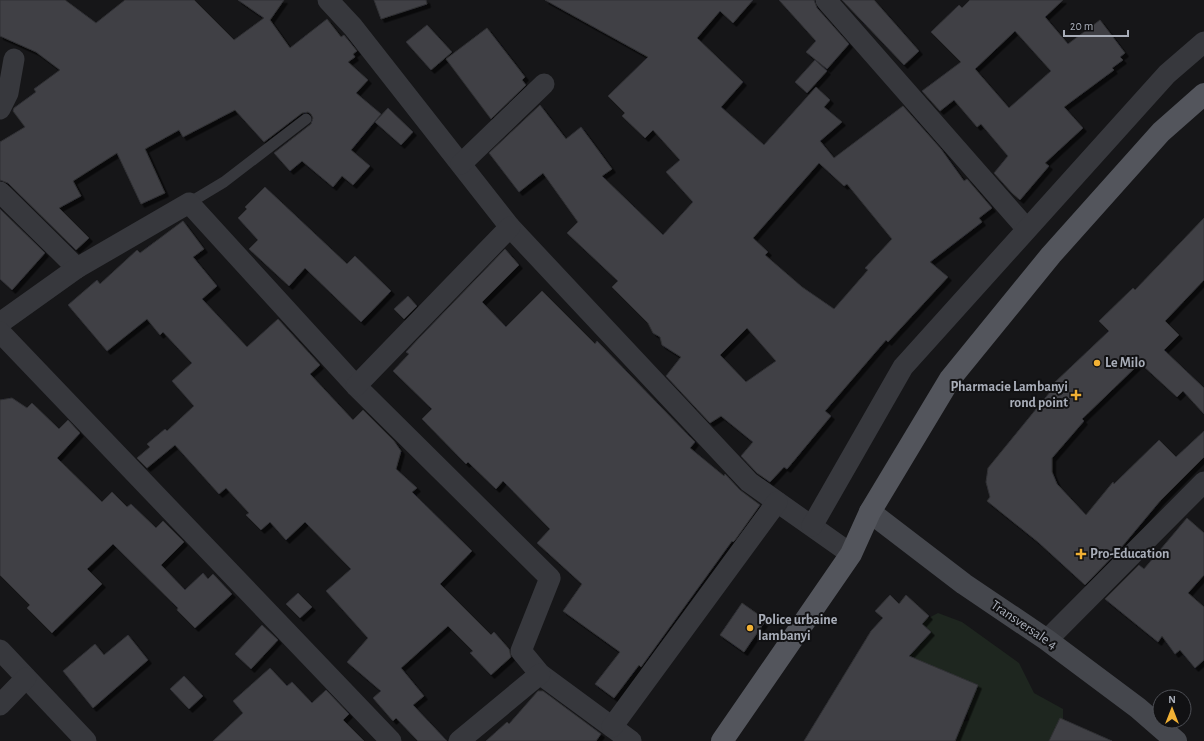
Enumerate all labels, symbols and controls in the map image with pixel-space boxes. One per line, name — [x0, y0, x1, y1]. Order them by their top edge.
scale bar — [1064, 12, 1128, 38]
text: 20 m — [1070, 20, 1093, 32]
place label: Le Milo — [1105, 356, 1145, 370]
marker: Le Milo — [1092, 358, 1102, 368]
place label: Pharmacie Lambanyi rond point — [950, 380, 1068, 410]
marker: Pharmacie Lambanyi rond point — [1071, 390, 1081, 400]
place label: Pro-Education — [1090, 547, 1169, 561]
marker: Pro-Education — [1075, 548, 1087, 560]
street label: Transversale 4 — [988, 598, 1060, 652]
place label: Police urbaine lambanyi — [758, 613, 838, 643]
marker: Police urbaine lambanyi — [745, 623, 755, 633]
north arrow — [1152, 689, 1192, 729]
text: N — [1168, 694, 1176, 705]

